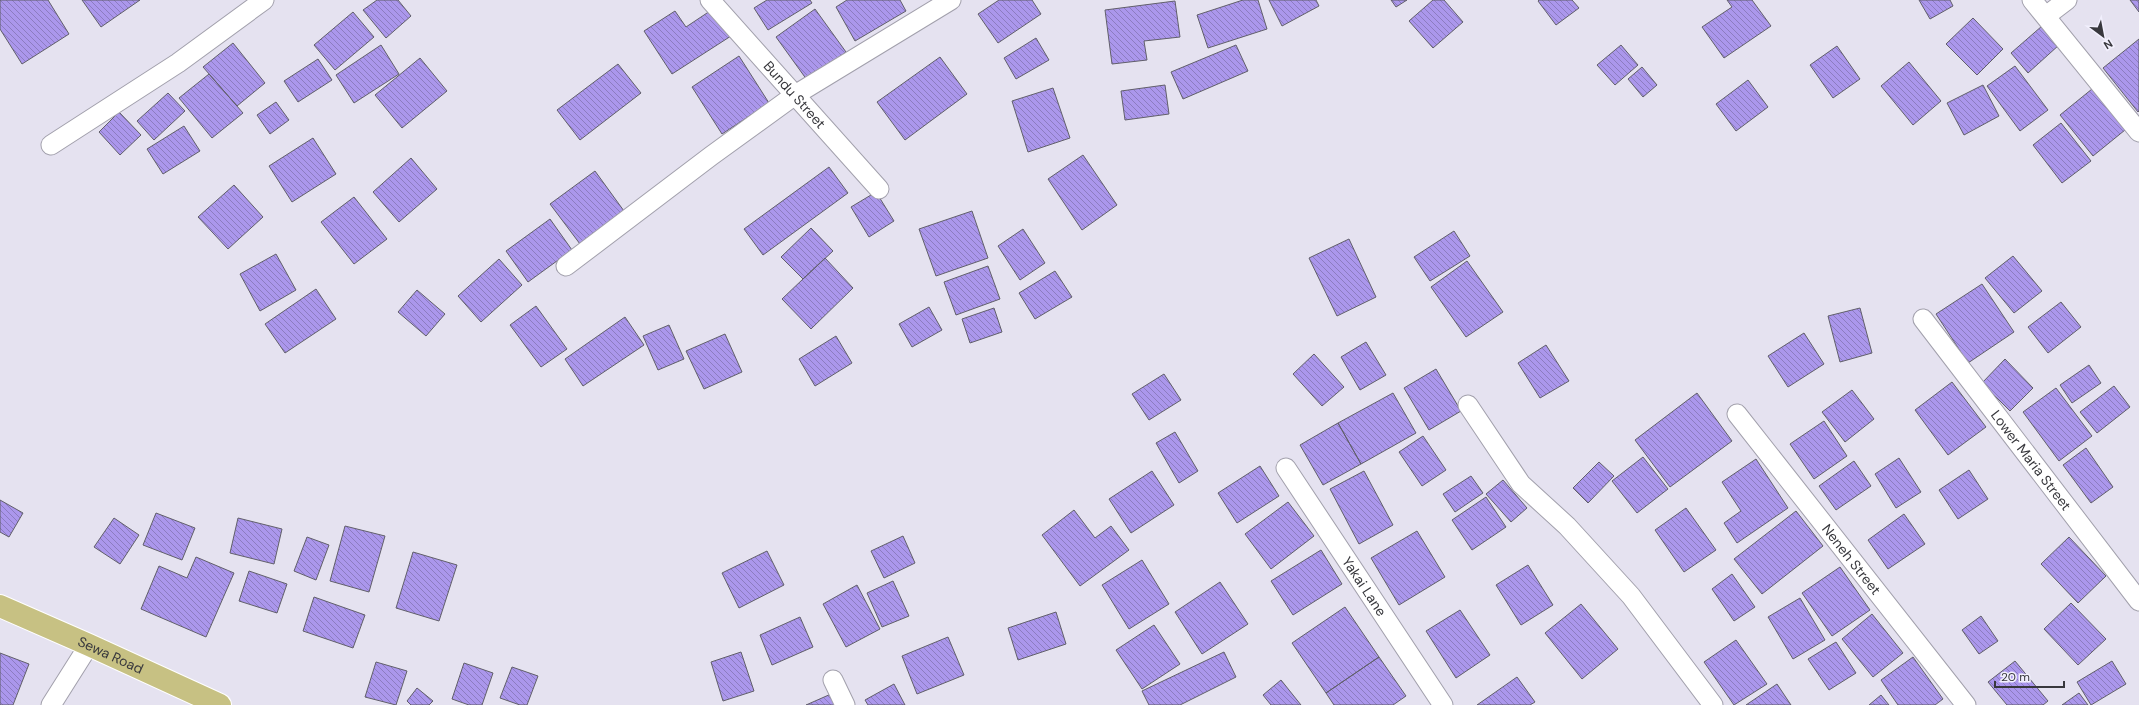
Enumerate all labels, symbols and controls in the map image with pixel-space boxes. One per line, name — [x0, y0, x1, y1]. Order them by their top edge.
north arrow — [2083, 16, 2123, 56]
text: N — [2101, 36, 2115, 53]
street label: Bundu Street — [760, 57, 830, 132]
street label: Lower Maria Street — [1987, 407, 2075, 514]
street label: Neneh Street — [1818, 520, 1885, 598]
street label: Yakai Lane — [1338, 553, 1391, 620]
street label: Sewa Road — [75, 632, 146, 678]
scale bar — [1995, 663, 2064, 689]
text: 20 m — [2001, 669, 2030, 685]

